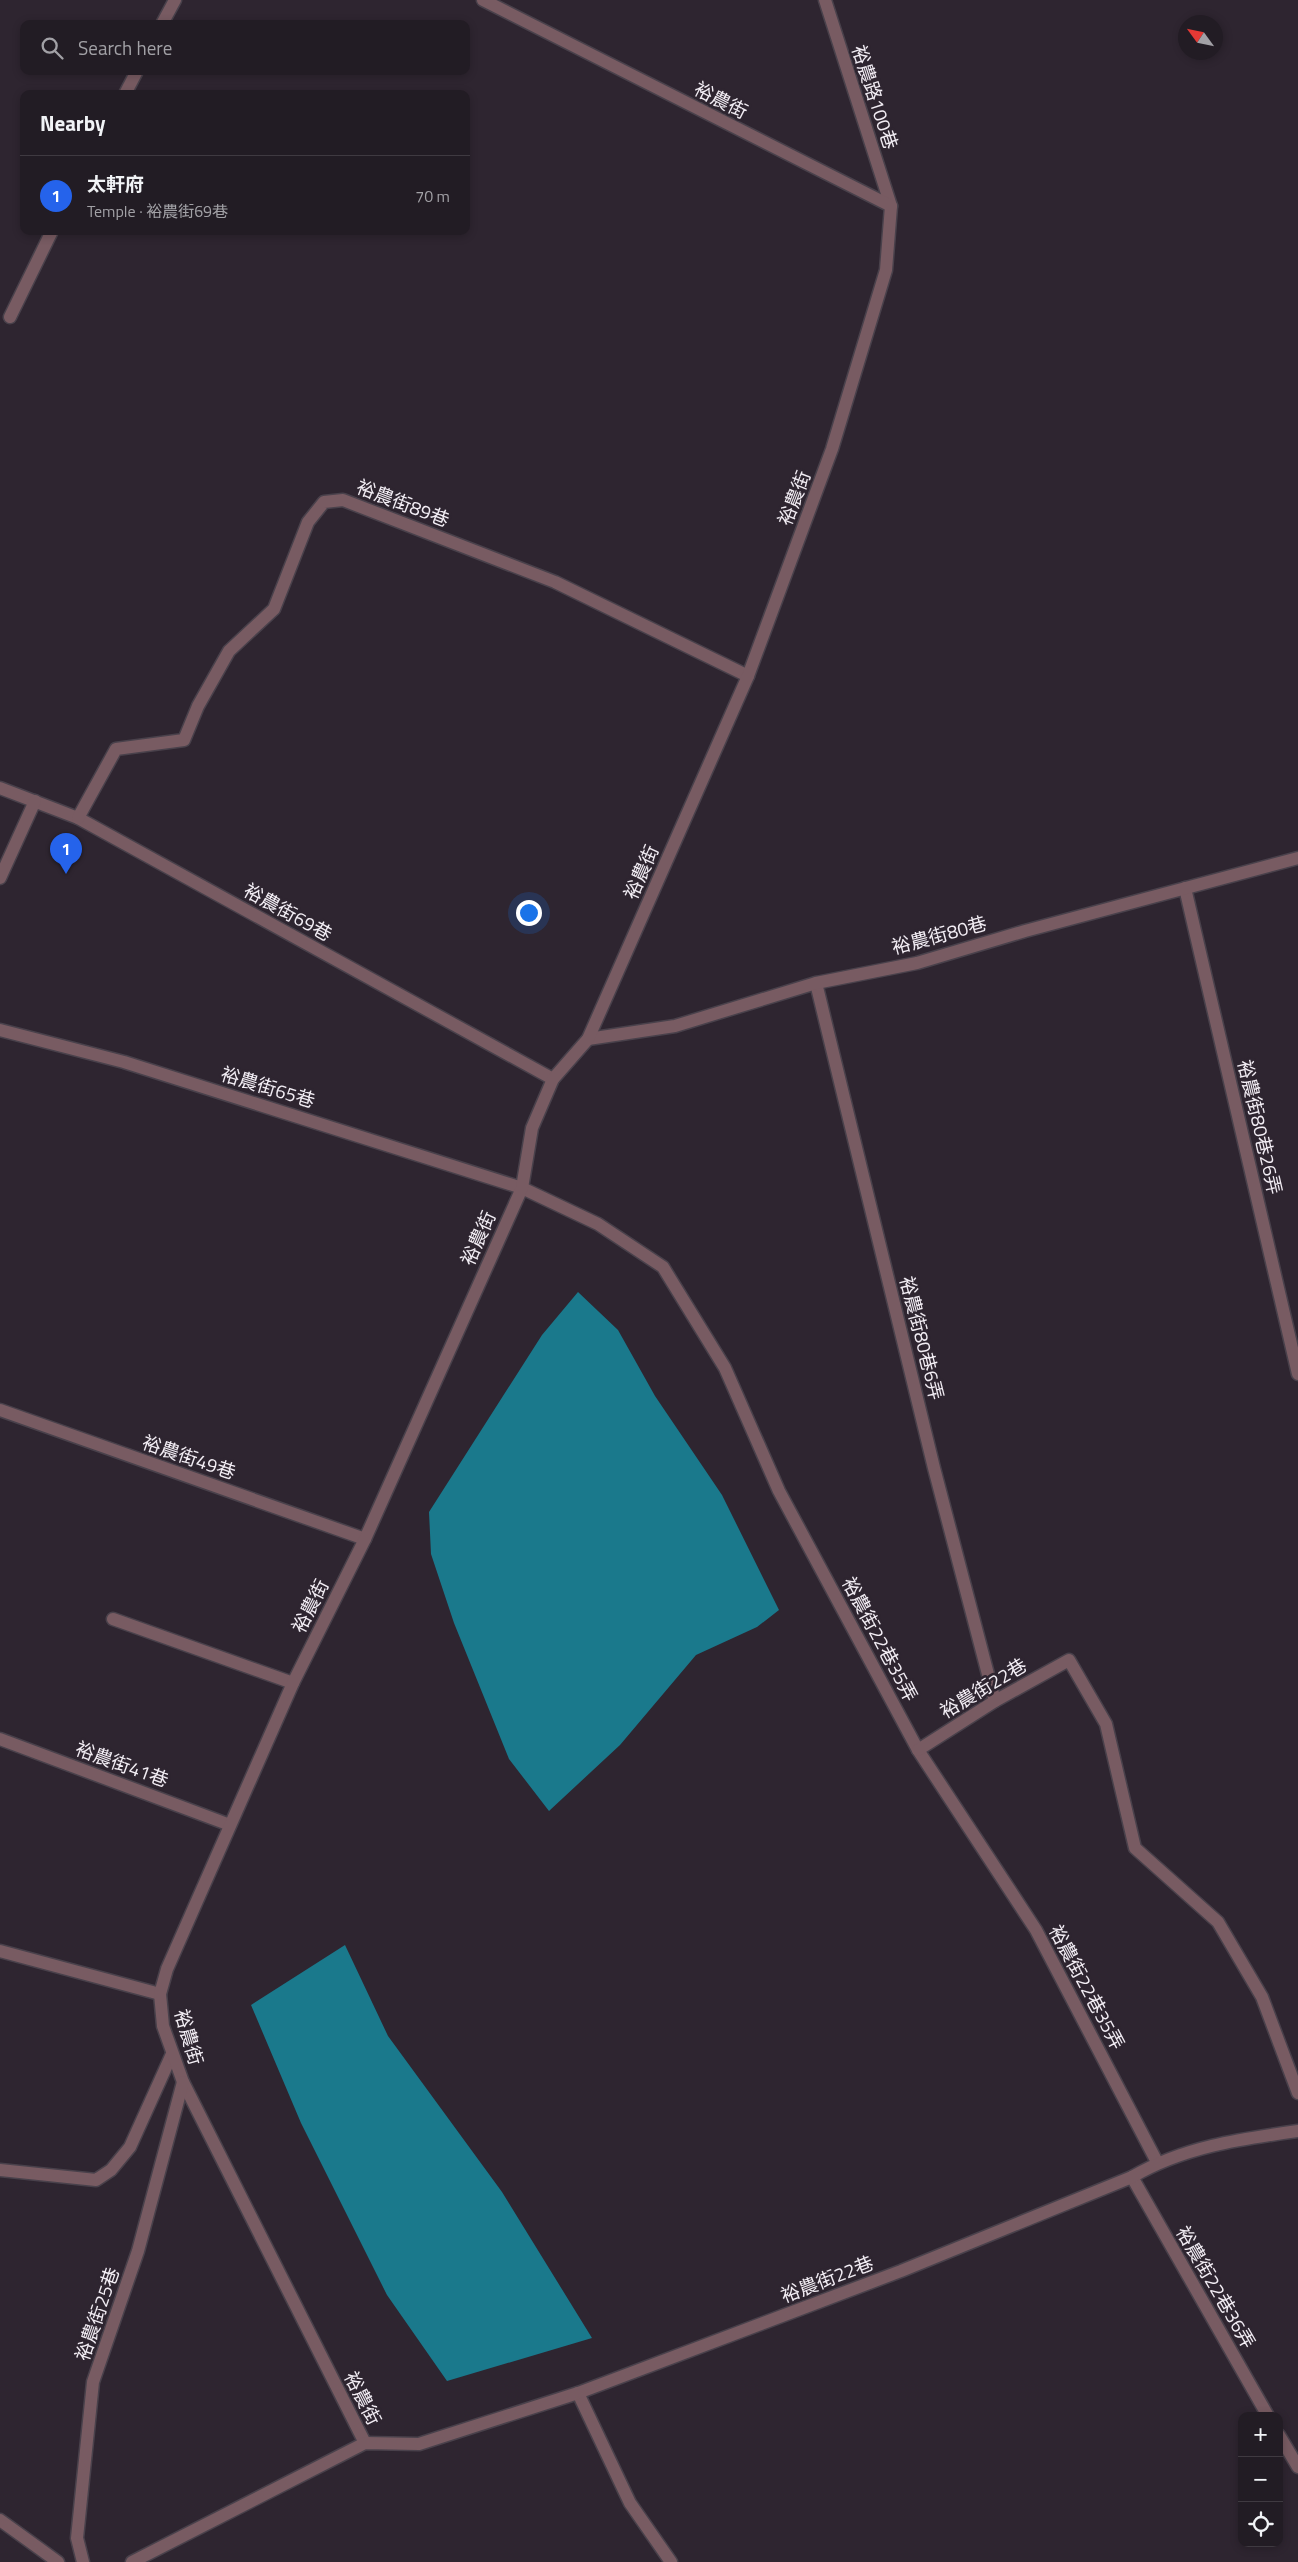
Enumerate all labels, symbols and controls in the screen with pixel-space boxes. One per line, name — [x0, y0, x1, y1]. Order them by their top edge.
north arrow — [1178, 15, 1223, 60]
search box — [20, 20, 470, 75]
text: Search here — [78, 33, 172, 62]
icon: search — [38, 34, 66, 62]
street label: 裕農路100巷 — [845, 41, 906, 153]
street label: 裕農街 — [689, 74, 753, 125]
text: Nearby — [40, 107, 105, 139]
text: 太軒府 — [87, 169, 144, 198]
text: 1 — [52, 184, 60, 208]
text: 70 m — [415, 184, 450, 208]
text: Temple · 裕農街69巷 — [87, 199, 228, 223]
street label: 裕農街 — [770, 466, 817, 530]
street label: 裕農街89巷 — [353, 472, 454, 534]
pin: 1 — [50, 833, 82, 874]
street label: 裕農街 — [616, 840, 665, 904]
street label: 裕農街69巷 — [239, 875, 338, 948]
your location — [516, 900, 542, 926]
street label: 裕農街80巷 — [888, 908, 990, 961]
street label: 裕農街80巷26弄 — [1231, 1057, 1290, 1197]
street label: 裕農街65巷 — [217, 1058, 319, 1115]
street label: 裕農街 — [453, 1206, 502, 1270]
street label: 裕農街80巷6弄 — [893, 1273, 952, 1403]
street label: 裕農街49巷 — [138, 1427, 240, 1486]
street label: 裕農街22巷35弄 — [835, 1571, 926, 1706]
street label: 裕農街 — [284, 1574, 335, 1638]
street label: 裕農街22巷 — [934, 1650, 1032, 1725]
street label: 裕農街41巷 — [72, 1733, 173, 1794]
street label: 裕農街22巷35弄 — [1042, 1919, 1133, 2054]
street label: 裕農街 — [168, 2005, 211, 2068]
street label: 裕農街22巷36弄 — [1169, 2220, 1263, 2354]
street label: 裕農街22巷 — [776, 2248, 877, 2310]
street label: 裕農街25巷 — [67, 2263, 126, 2365]
street label: 裕農街 — [338, 2366, 389, 2430]
map controls — [1238, 2412, 1283, 2547]
button: + — [1238, 2412, 1283, 2457]
button: − — [1238, 2457, 1283, 2502]
button: locate — [1238, 2502, 1283, 2547]

